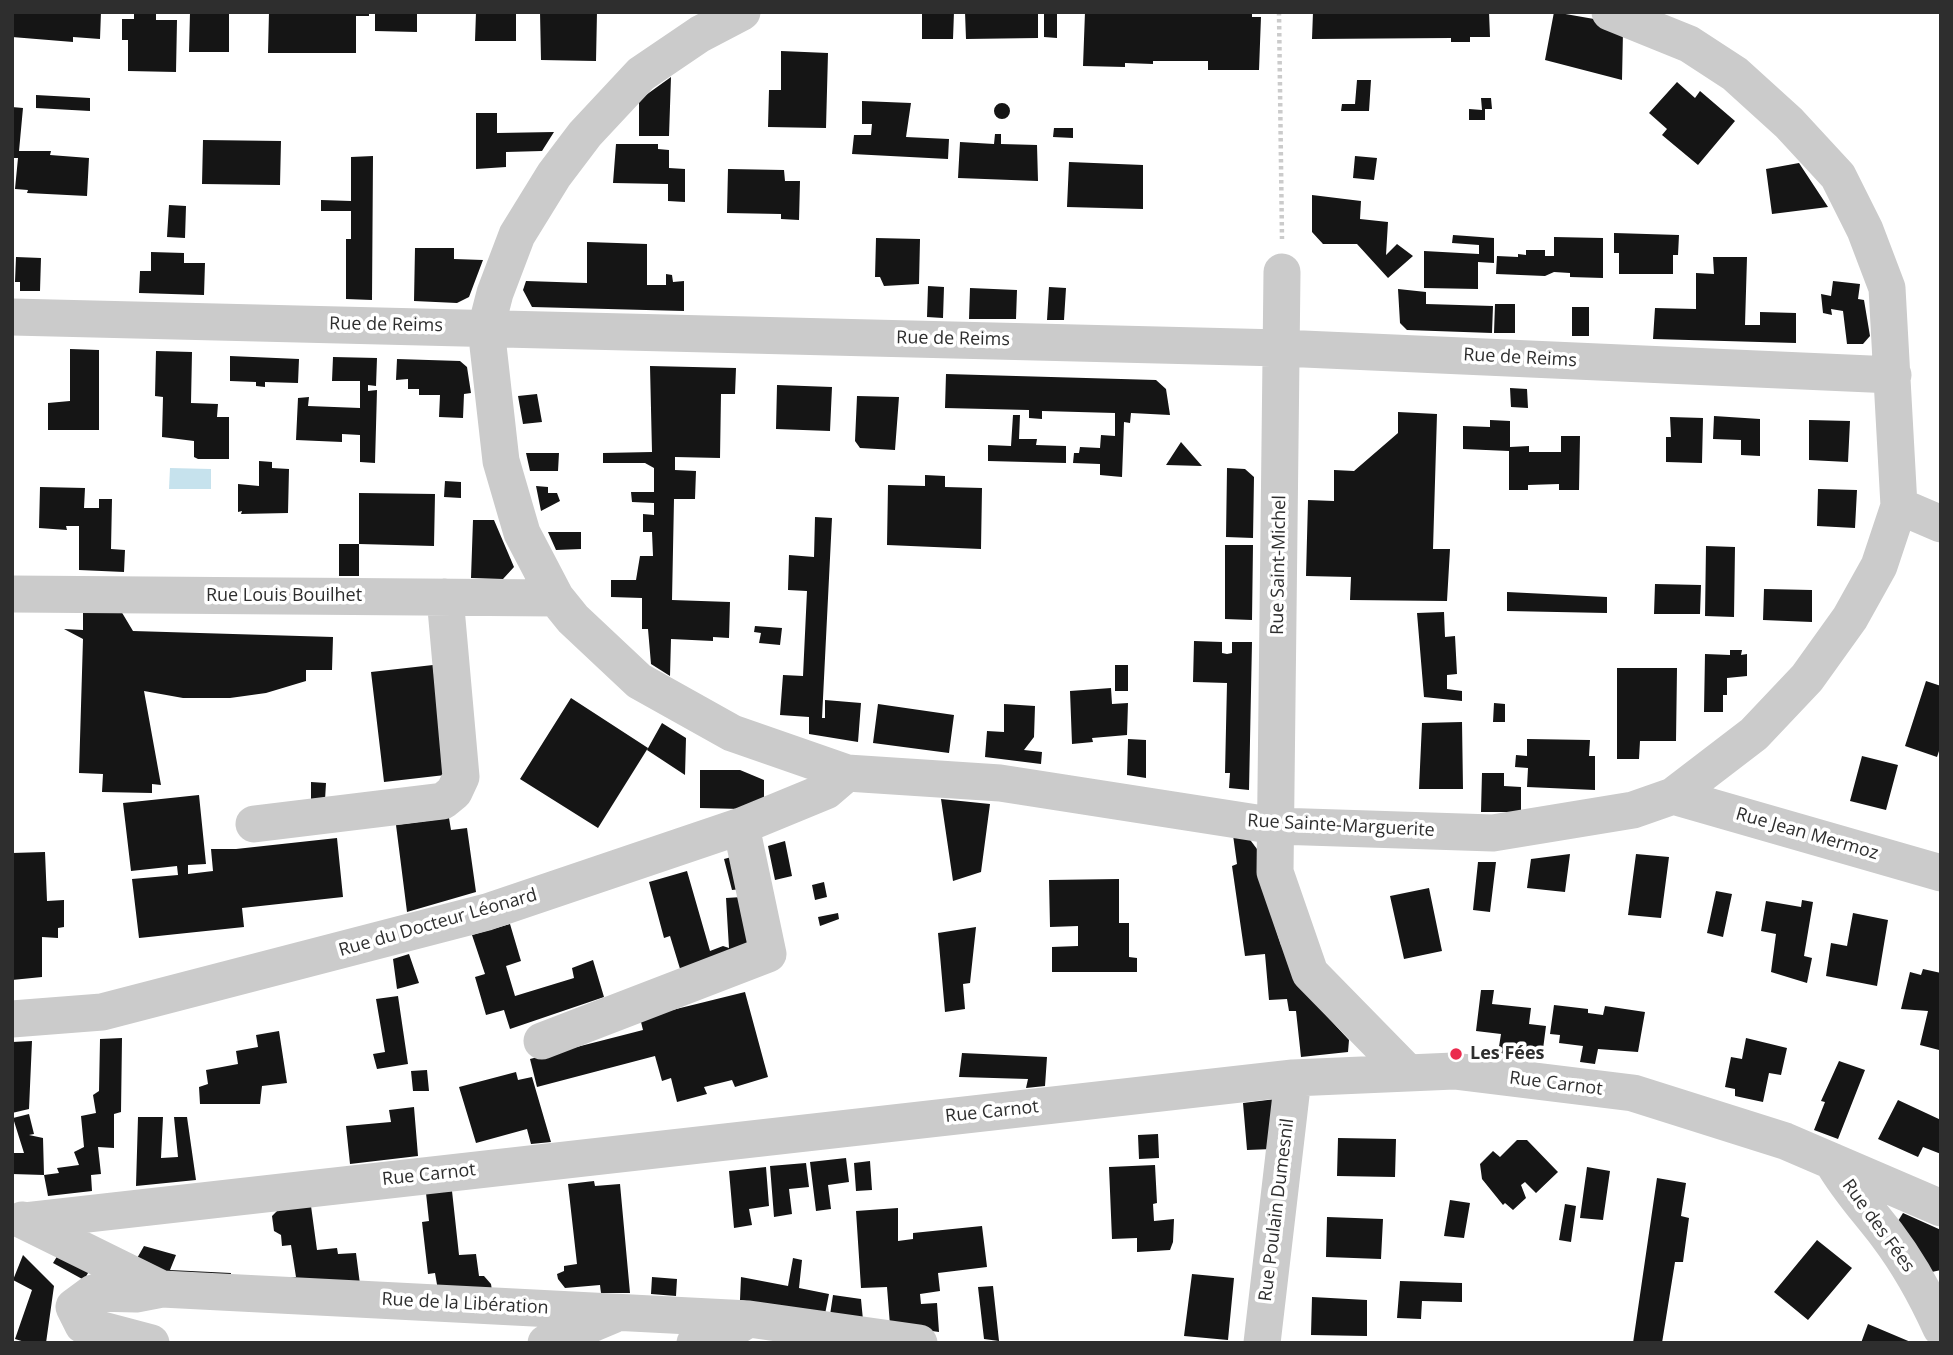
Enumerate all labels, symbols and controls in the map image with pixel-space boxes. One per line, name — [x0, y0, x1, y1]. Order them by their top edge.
street label: Rue de Reims — [329, 313, 443, 337]
street label: Rue de Reims — [896, 327, 1010, 351]
street label: Rue de Reims — [1463, 344, 1577, 372]
street label: Rue Saint-Michel — [1267, 495, 1291, 635]
street label: Rue Louis Bouilhet — [206, 585, 362, 607]
street label: Rue Jean Mermoz — [1733, 803, 1881, 865]
street label: Rue Sainte-Marguerite — [1247, 810, 1435, 842]
street label: Rue du Docteur Léonard — [336, 884, 540, 962]
place label: Les Fées — [1470, 1043, 1545, 1065]
marker: Les Fées — [1448, 1046, 1464, 1062]
street label: Rue Carnot — [1508, 1068, 1604, 1100]
street label: Rue Carnot — [944, 1096, 1040, 1128]
street label: Rue Poulain Dumesnil — [1255, 1117, 1299, 1303]
street label: Rue Carnot — [381, 1159, 477, 1191]
street label: Rue des Fées — [1837, 1175, 1919, 1277]
street label: Rue de la Libération — [381, 1289, 549, 1319]

